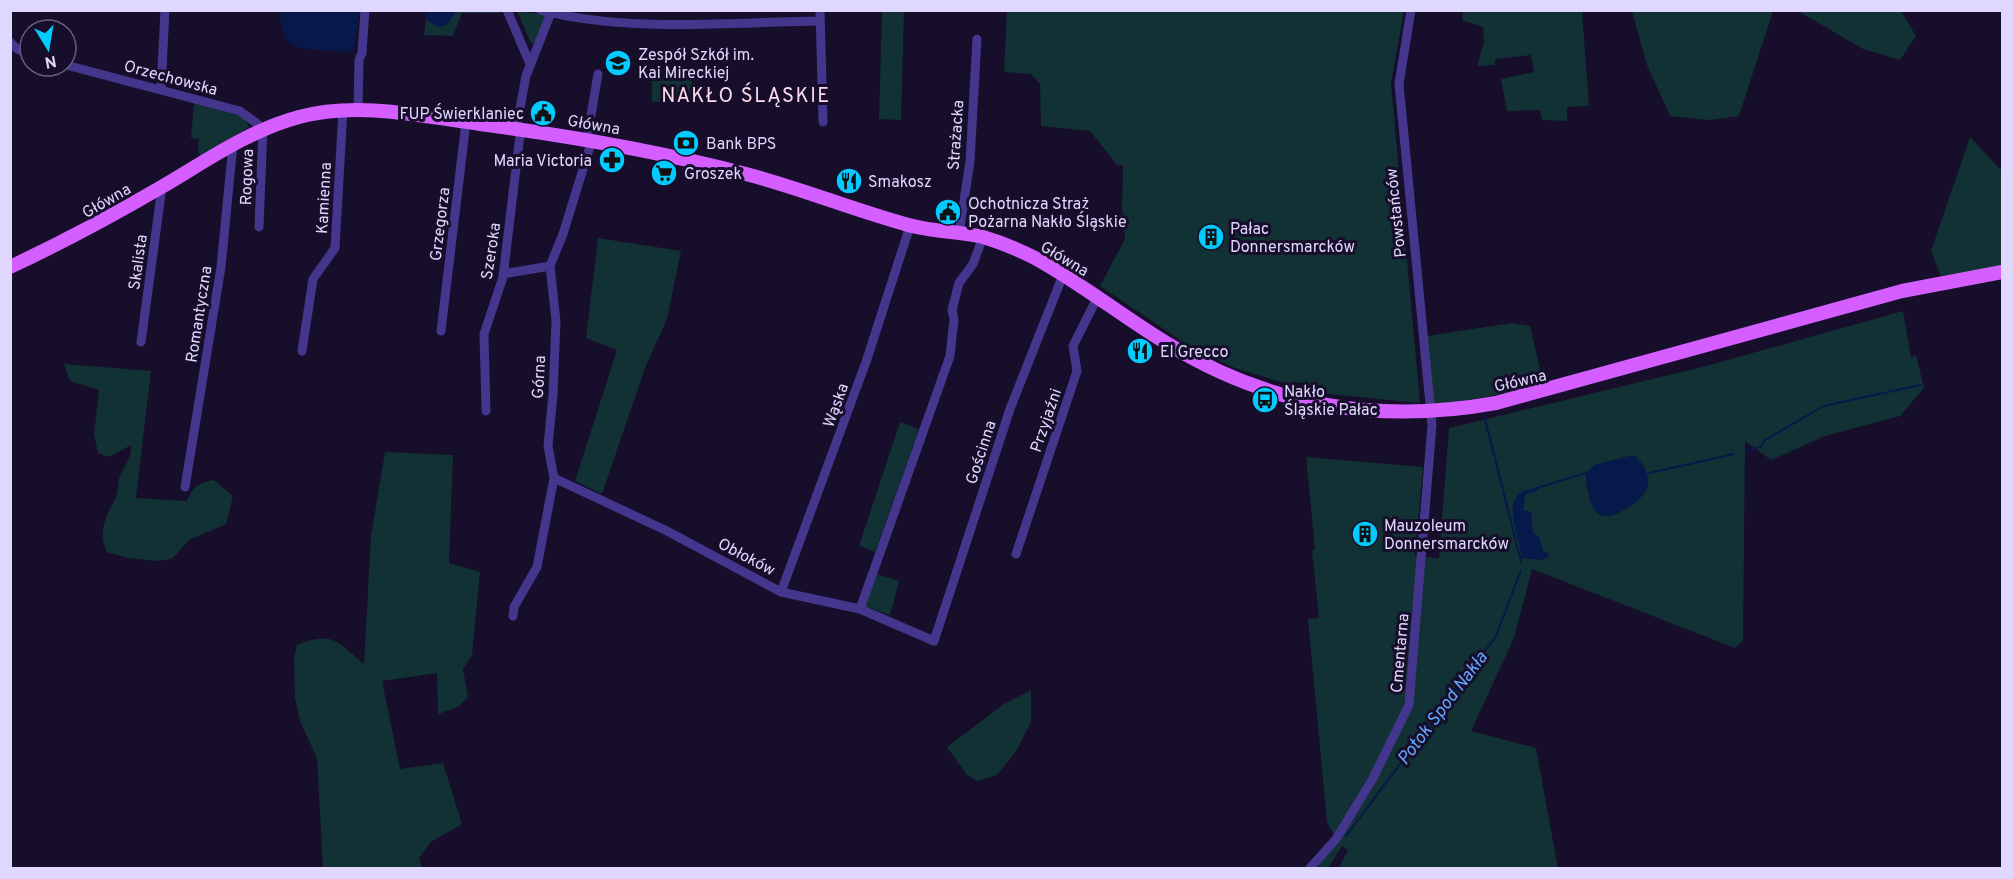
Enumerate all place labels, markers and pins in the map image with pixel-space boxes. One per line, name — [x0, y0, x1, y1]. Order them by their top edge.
place label: Zespół Szkół im. Kai Mireckiej — [638, 46, 754, 84]
school or university icon: Zespół Szkół im. Kai Mireckiej — [603, 48, 633, 78]
public building icon: FUP Świerklaniec — [528, 98, 558, 128]
place label: FUP Świerklaniec — [399, 103, 524, 125]
bank icon: Bank BPS — [671, 128, 701, 158]
place label: Bank BPS — [706, 135, 776, 155]
pharmacy icon: Maria Victoria — [597, 145, 627, 175]
place label: Maria Victoria — [494, 152, 592, 172]
supermarket icon: Groszek — [649, 158, 679, 188]
place label: Groszek — [684, 165, 742, 185]
restaurant icon: Smakosz — [834, 166, 864, 196]
place label: Smakosz — [868, 173, 932, 193]
place label: Ochotnicza Straż Pożarna Nakło Śląskie — [968, 195, 1127, 233]
public building icon: Ochotnicza Straż Pożarna Nakło Śląskie — [933, 197, 963, 227]
place label: Pałac Donnersmarcków — [1230, 220, 1355, 258]
building icon: Pałac Donnersmarcków — [1196, 222, 1226, 252]
restaurant icon: El Grecco — [1125, 336, 1155, 366]
place label: El Grecco — [1160, 343, 1229, 363]
place label: Nakło Śląskie Pałac — [1284, 383, 1378, 421]
bus stop icon: Nakło Śląskie Pałac — [1250, 385, 1280, 415]
place label: Mauzoleum Donnersmarcków — [1384, 517, 1509, 555]
building icon: Mauzoleum Donnersmarcków — [1350, 519, 1380, 549]

